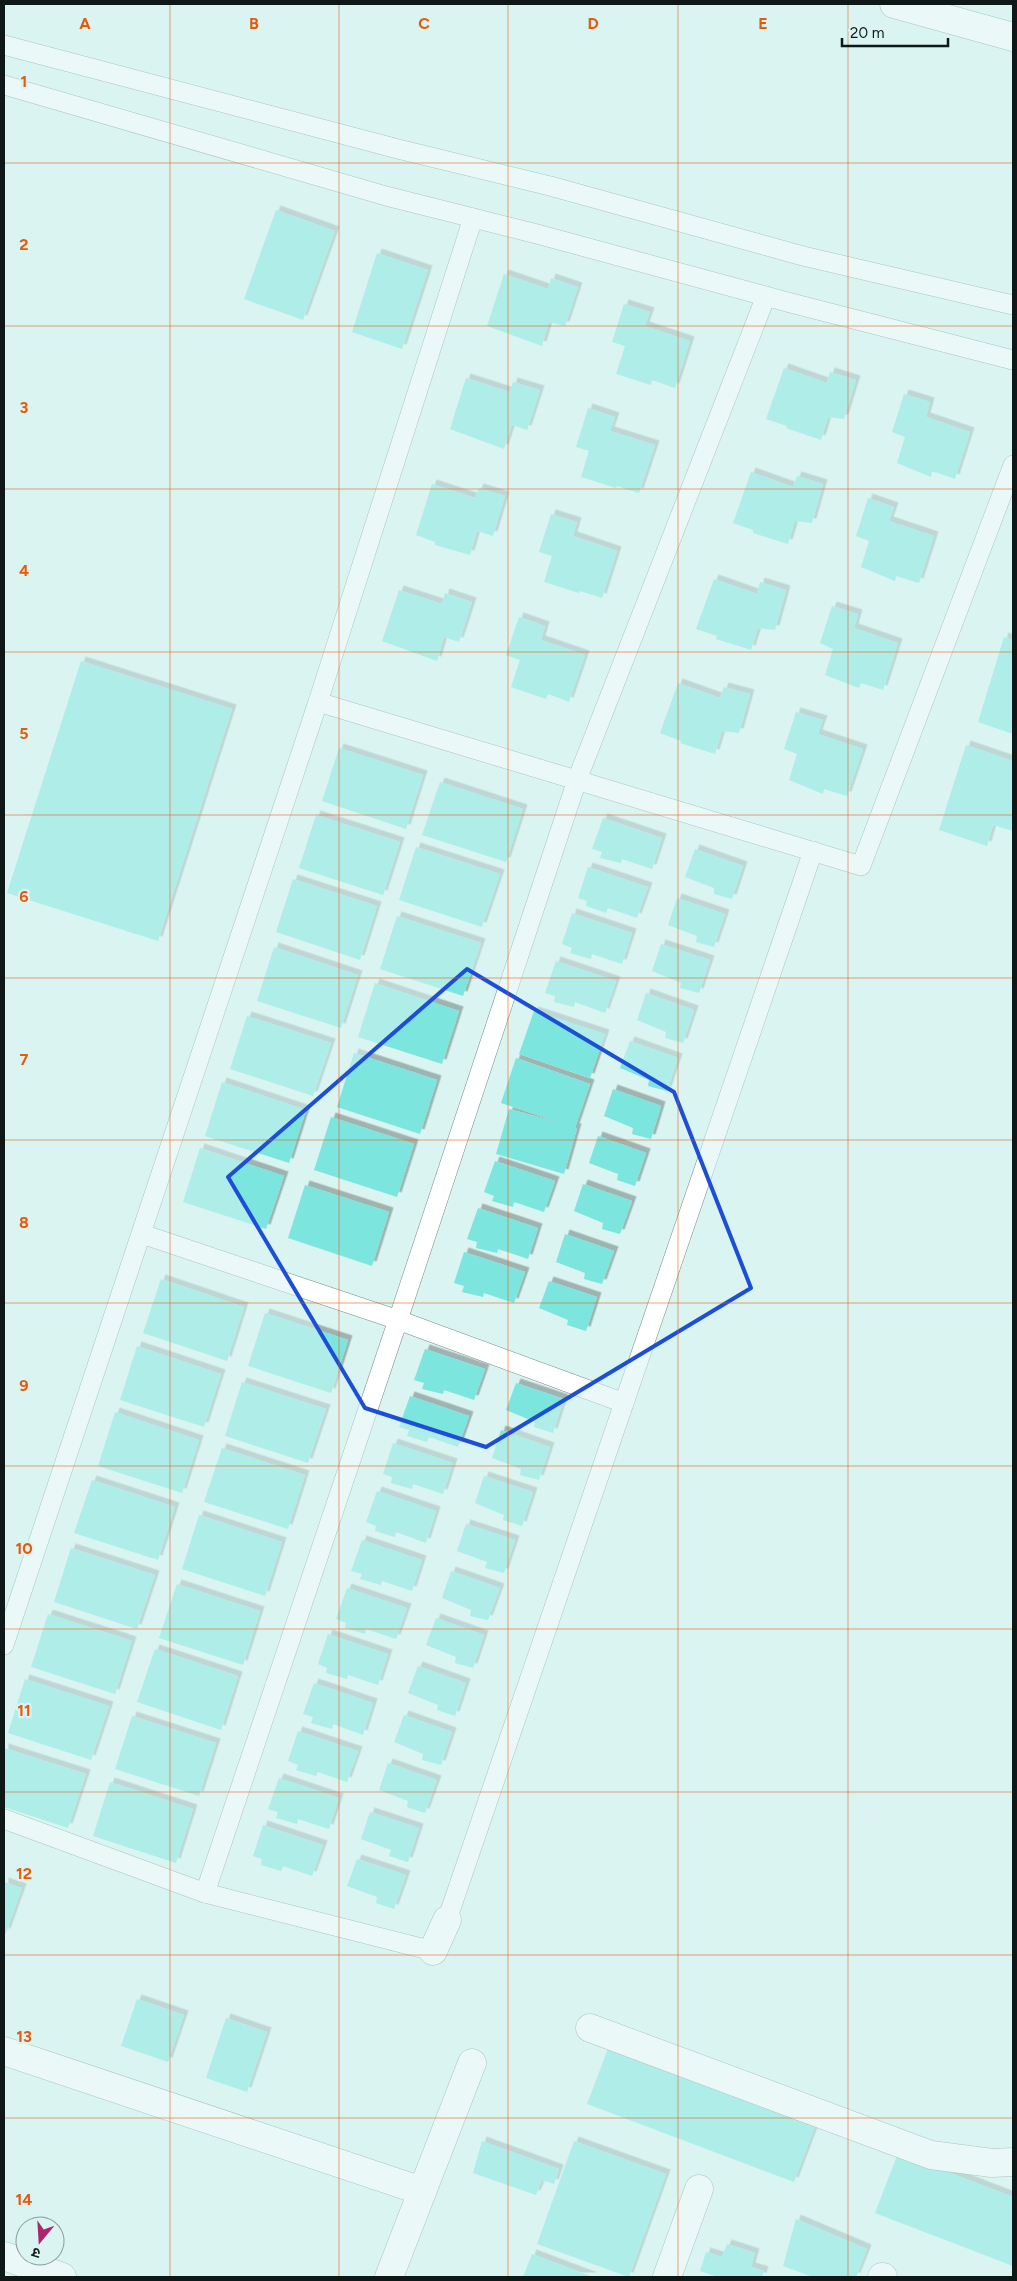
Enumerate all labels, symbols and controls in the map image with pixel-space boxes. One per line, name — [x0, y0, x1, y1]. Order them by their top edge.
text: A — [79, 14, 91, 33]
text: B — [249, 14, 259, 33]
text: C — [418, 14, 430, 33]
text: D — [587, 14, 599, 33]
text: E — [758, 14, 768, 33]
scale bar — [842, 15, 948, 47]
text: 20 m — [850, 24, 884, 42]
text: 1 — [21, 72, 27, 91]
text: 2 — [19, 235, 29, 254]
text: 3 — [20, 398, 29, 417]
text: 4 — [19, 561, 29, 580]
text: 5 — [19, 724, 29, 743]
text: 6 — [19, 887, 29, 906]
text: 7 — [20, 1050, 29, 1069]
text: 8 — [19, 1213, 29, 1232]
text: 9 — [19, 1376, 29, 1395]
text: 10 — [15, 1539, 33, 1558]
text: 11 — [17, 1701, 31, 1720]
text: 12 — [16, 1864, 32, 1883]
text: 13 — [16, 2027, 32, 2046]
text: 14 — [16, 2190, 32, 2209]
north arrow — [15, 2216, 65, 2266]
text: उ — [29, 2243, 43, 2262]

